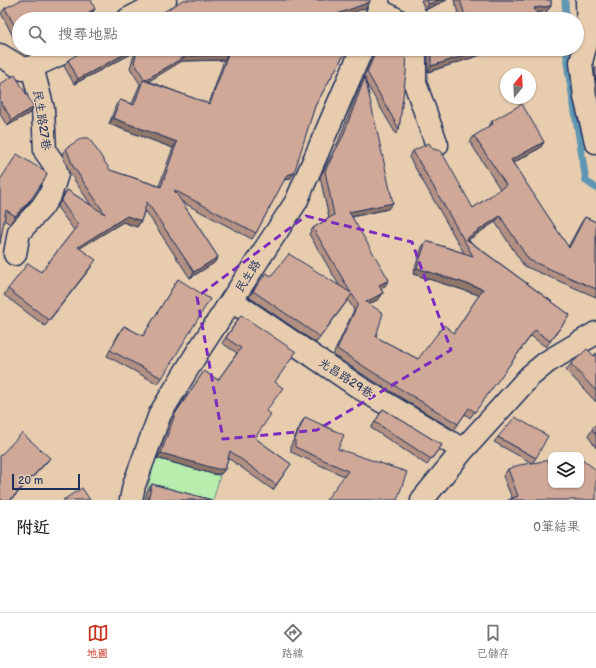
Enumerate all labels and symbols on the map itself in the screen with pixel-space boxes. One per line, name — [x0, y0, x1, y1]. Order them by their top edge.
north arrow — [500, 68, 536, 104]
street label: 民生路27巷 — [29, 89, 54, 151]
street label: 民生路 — [232, 257, 265, 295]
street label: 光昌路29巷 — [316, 355, 376, 402]
scale bar — [12, 472, 80, 491]

